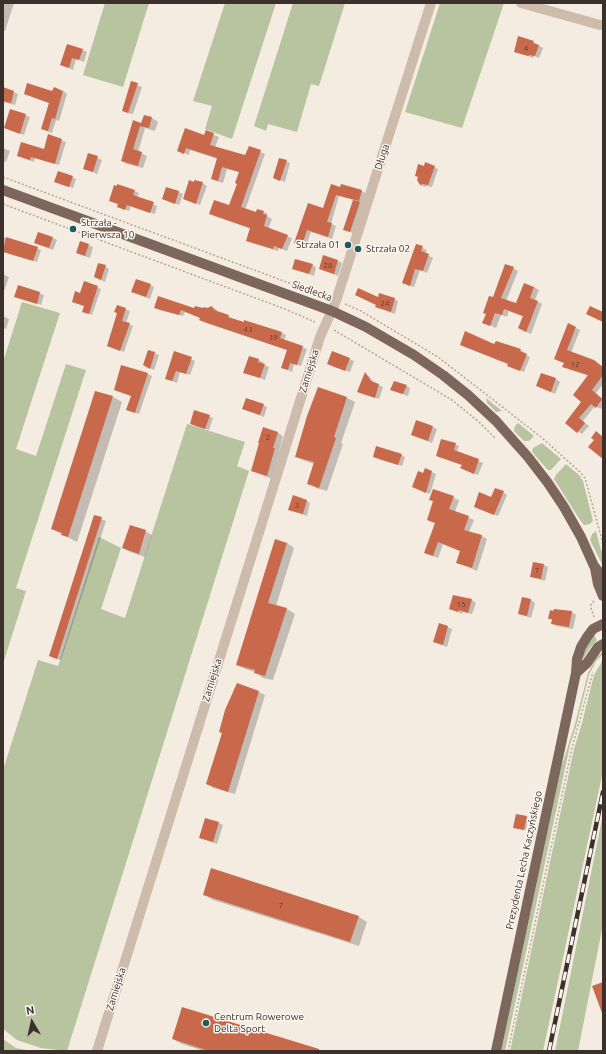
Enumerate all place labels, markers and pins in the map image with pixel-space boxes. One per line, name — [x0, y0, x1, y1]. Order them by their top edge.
place label: Strzała - Pierwsza 10 — [81, 217, 134, 240]
marker: Strzała - Pierwsza 10 — [68, 224, 78, 234]
place label: Strzała 01 — [296, 239, 340, 251]
marker: Strzała 01 — [343, 240, 353, 250]
place label: Strzała 02 — [366, 243, 410, 255]
marker: Strzała 02 — [353, 244, 363, 254]
place label: Centrum Rowerowe Delta Sport — [214, 1011, 304, 1034]
marker: Centrum Rowerowe Delta Sport — [201, 1018, 211, 1028]

